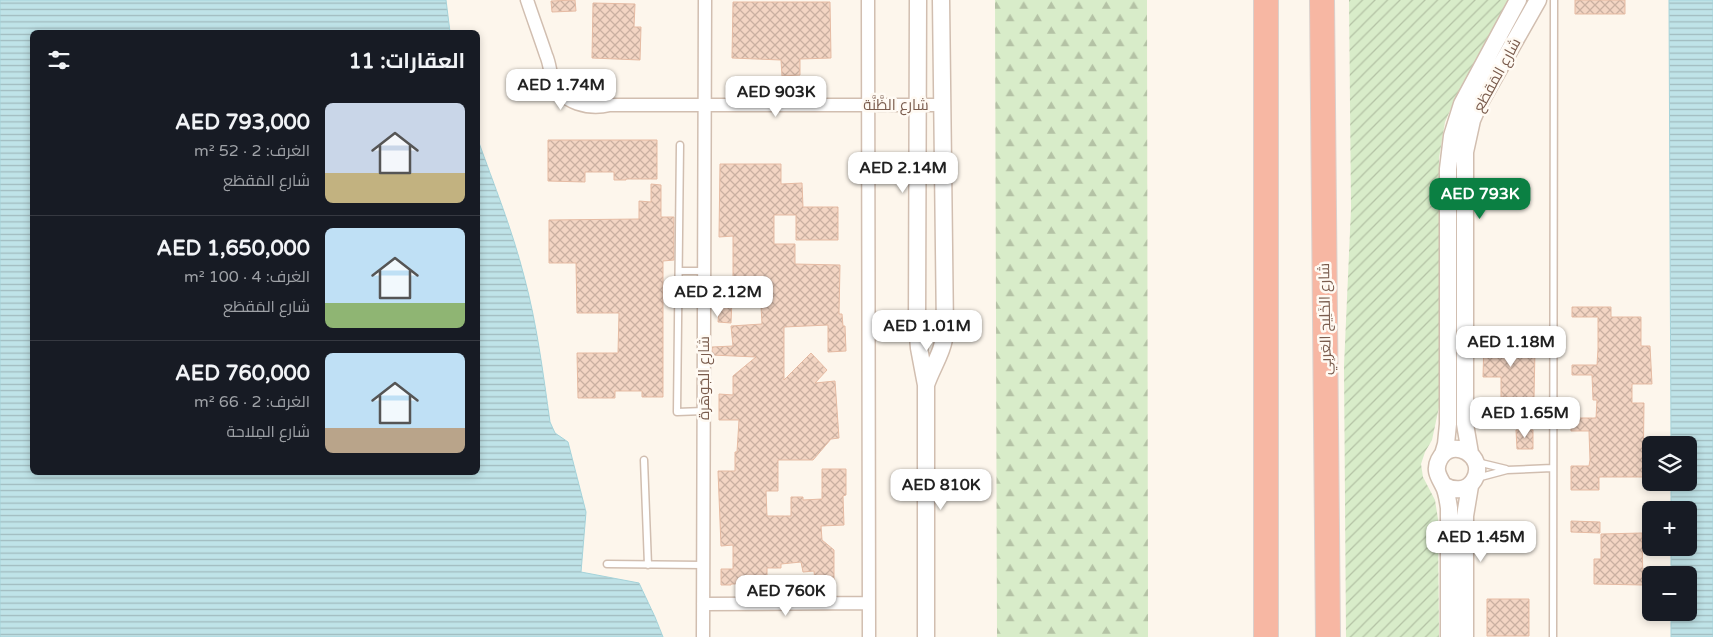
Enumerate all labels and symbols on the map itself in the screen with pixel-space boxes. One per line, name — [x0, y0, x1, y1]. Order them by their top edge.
street label: شارع المَقطَع — [1469, 35, 1526, 116]
pin: AED 1.74M — [504, 68, 618, 111]
pin: AED 903K — [724, 76, 828, 118]
street label: شارع الظَّنَّة — [863, 95, 929, 116]
pin: AED 2.14M — [846, 152, 960, 194]
pin: AED 793K — [1428, 178, 1532, 220]
street label: شارع الخَلِيج العَربِي — [1315, 263, 1338, 375]
pin: AED 2.12M — [661, 276, 775, 318]
pin: AED 1.01M — [870, 310, 984, 352]
pin: AED 1.18M — [1454, 326, 1568, 368]
street label: شارع الجَوهَرة — [695, 336, 715, 420]
pin: AED 1.65M — [1468, 396, 1582, 439]
pin: AED 810K — [889, 468, 993, 511]
pin: AED 1.45M — [1424, 520, 1538, 563]
pin: AED 760K — [734, 574, 838, 617]

